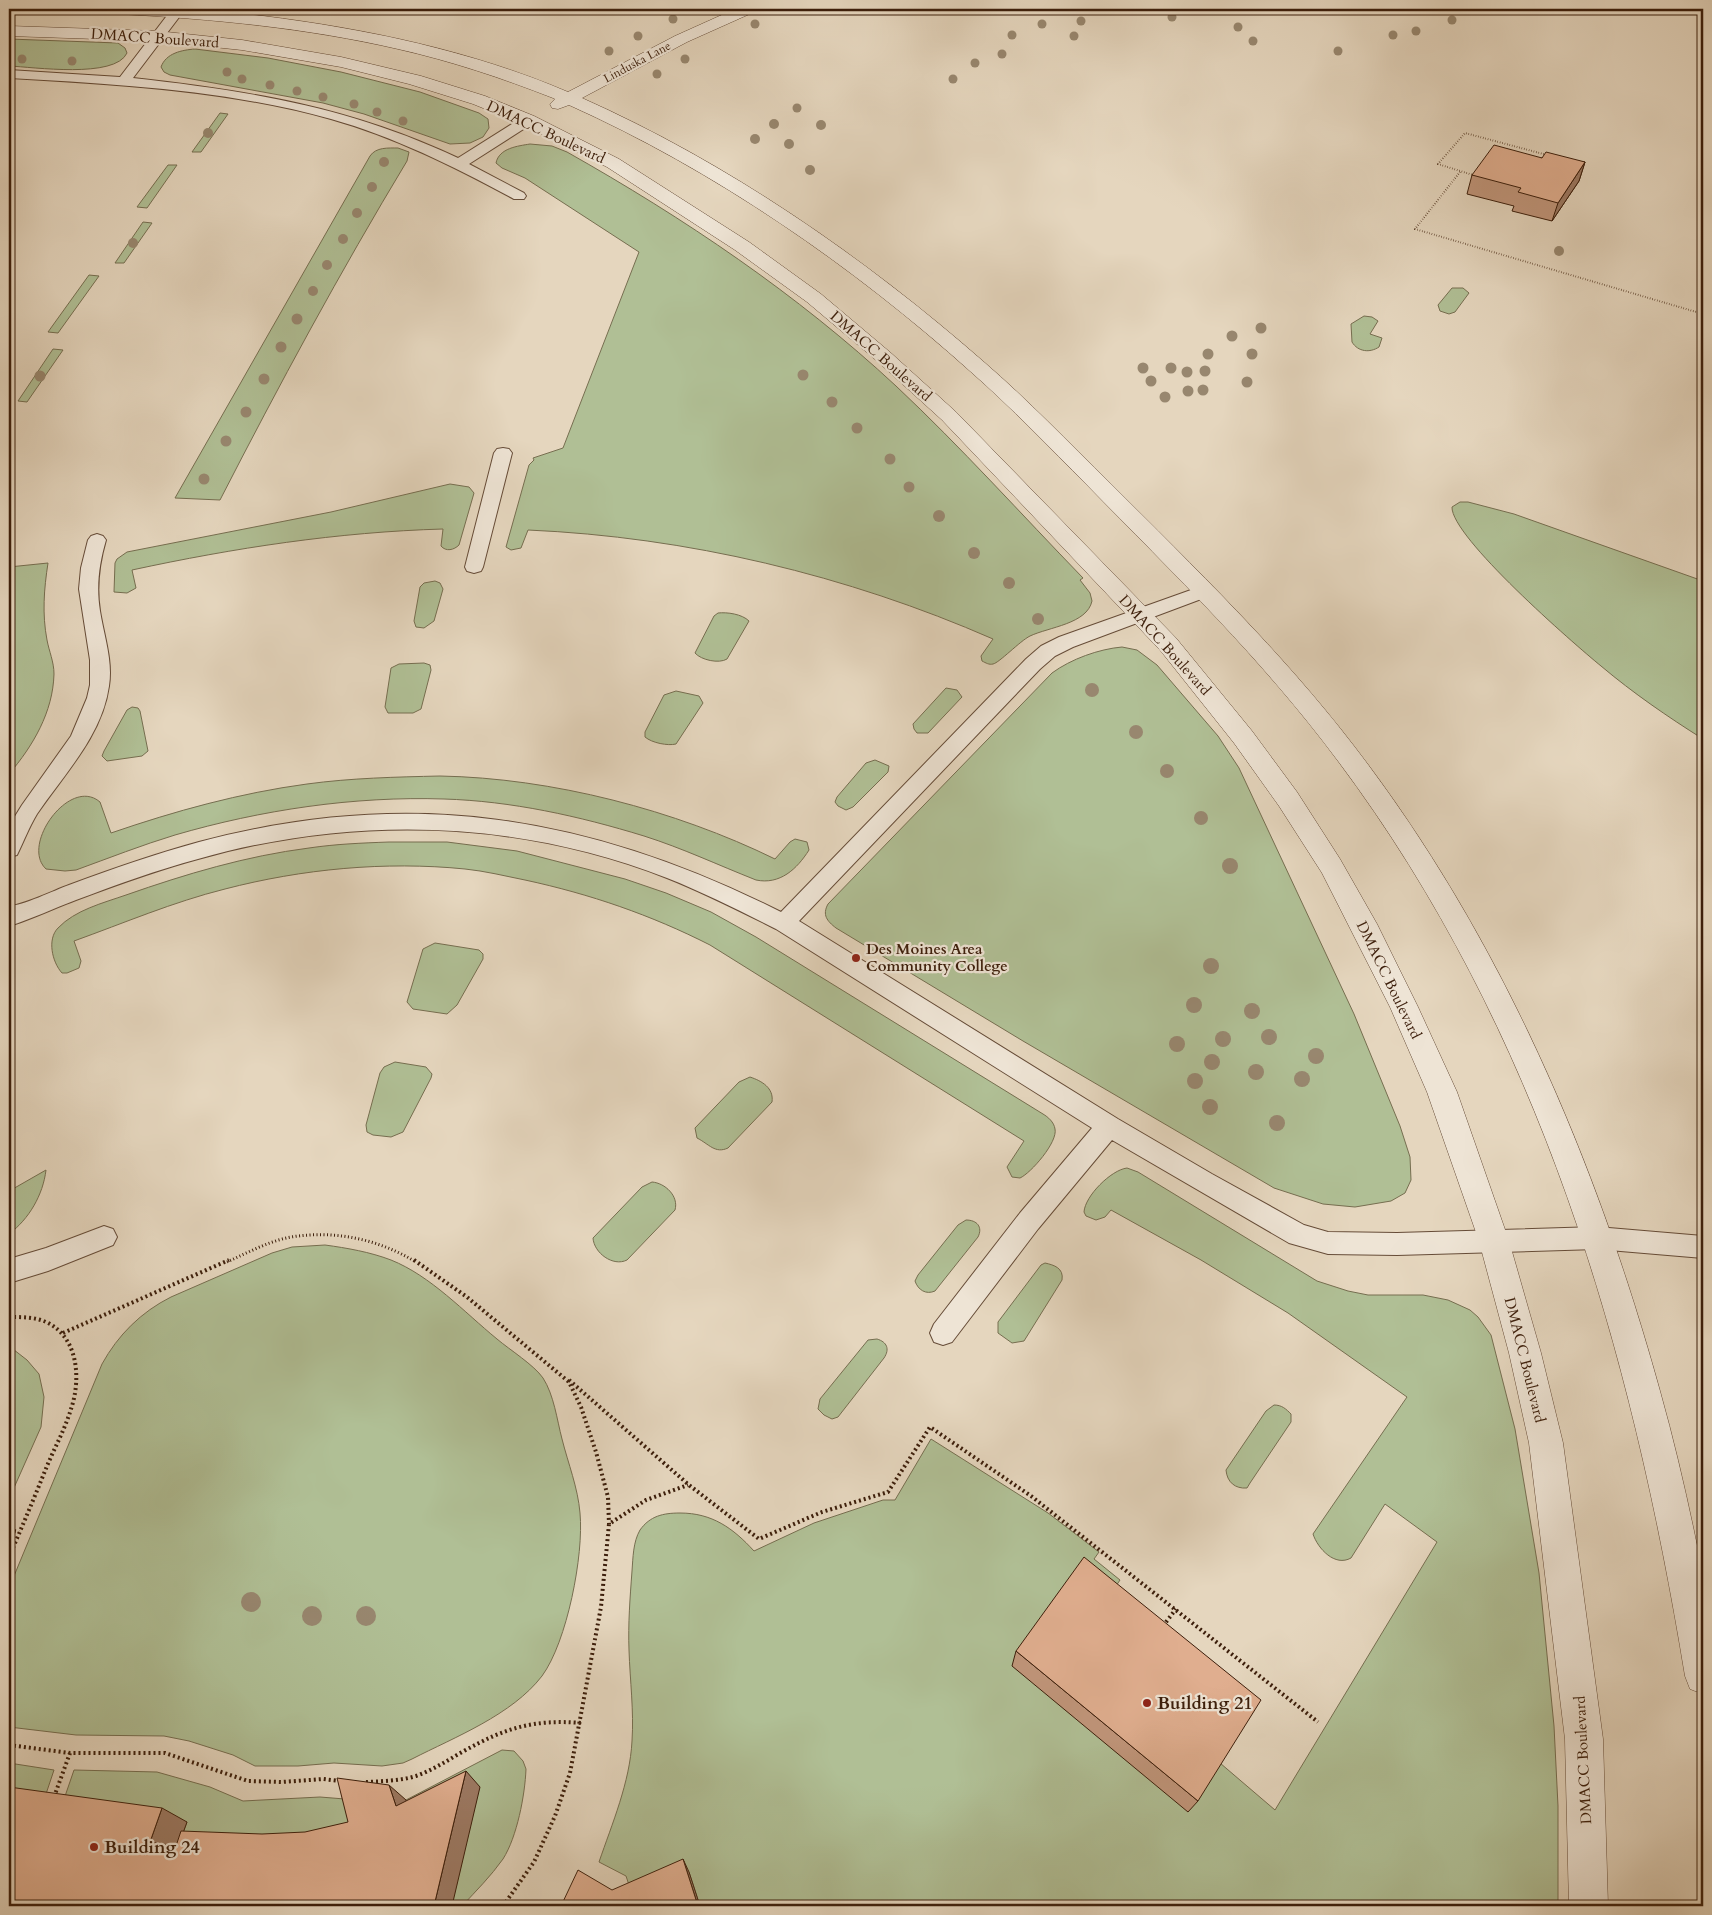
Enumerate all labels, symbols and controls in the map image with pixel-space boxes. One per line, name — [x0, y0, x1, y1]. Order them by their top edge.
street label: DMACC Boulevard — [90, 24, 220, 52]
street label: Linduska Lane — [601, 38, 673, 86]
street label: DMACC Boulevard — [483, 96, 609, 168]
street label: DMACC Boulevard — [826, 306, 936, 406]
street label: DMACC Boulevard — [1115, 591, 1215, 699]
street label: DMACC Boulevard — [1352, 918, 1426, 1042]
place label: Des Moines Area Community College — [866, 939, 1008, 976]
marker: Des Moines Area Community College — [850, 952, 862, 964]
street label: DMACC Boulevard — [1500, 1295, 1550, 1425]
place label: Building 21 — [1157, 1691, 1253, 1716]
street label: DMACC Boulevard — [1570, 1695, 1596, 1825]
marker: Building 21 — [1141, 1697, 1153, 1709]
place label: Building 24 — [104, 1835, 200, 1860]
marker: Building 24 — [88, 1841, 100, 1853]

